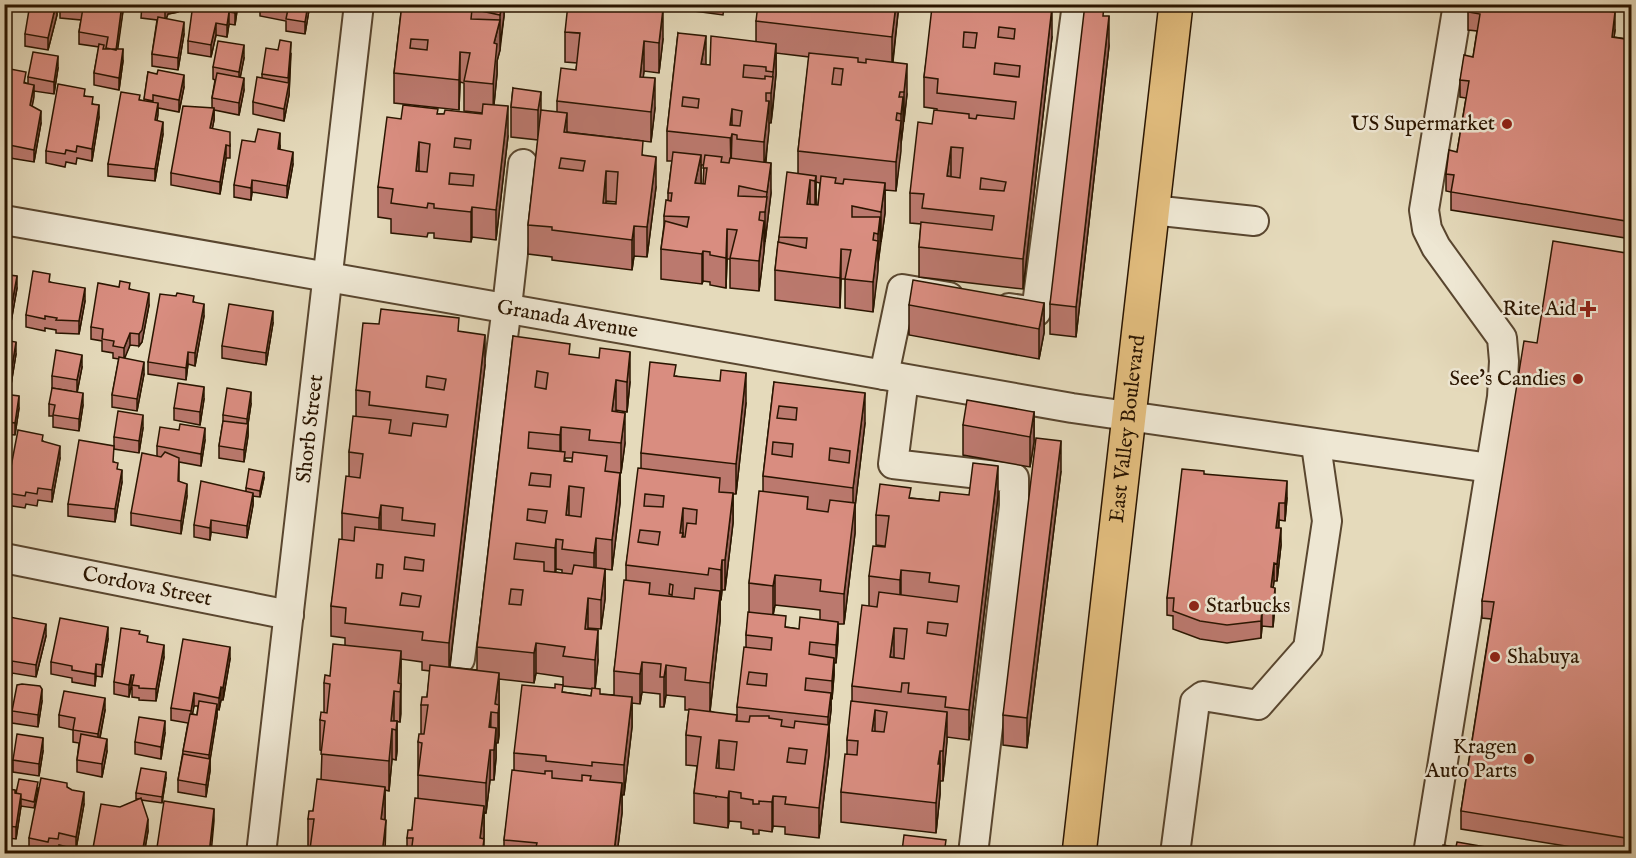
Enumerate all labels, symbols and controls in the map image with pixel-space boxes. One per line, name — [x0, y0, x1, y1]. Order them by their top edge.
place label: US Supermarket — [1351, 111, 1495, 138]
marker: US Supermarket — [1500, 117, 1514, 131]
street label: Granada Avenue — [495, 293, 640, 345]
place label: Rite Aid — [1502, 296, 1577, 323]
marker: Rite Aid — [1581, 302, 1595, 316]
street label: East Valley Boulevard — [1103, 333, 1152, 524]
place label: See's Candies — [1449, 366, 1566, 393]
marker: See's Candies — [1571, 372, 1585, 386]
street label: Shorb Street — [290, 373, 330, 484]
street label: Cordova Street — [80, 561, 214, 613]
place label: Starbucks — [1206, 593, 1290, 620]
marker: Starbucks — [1187, 599, 1201, 613]
place label: Shabuya — [1507, 644, 1580, 671]
marker: Shabuya — [1488, 650, 1502, 664]
place label: Kragen Auto Parts — [1424, 734, 1517, 785]
marker: Kragen Auto Parts — [1522, 752, 1536, 766]

